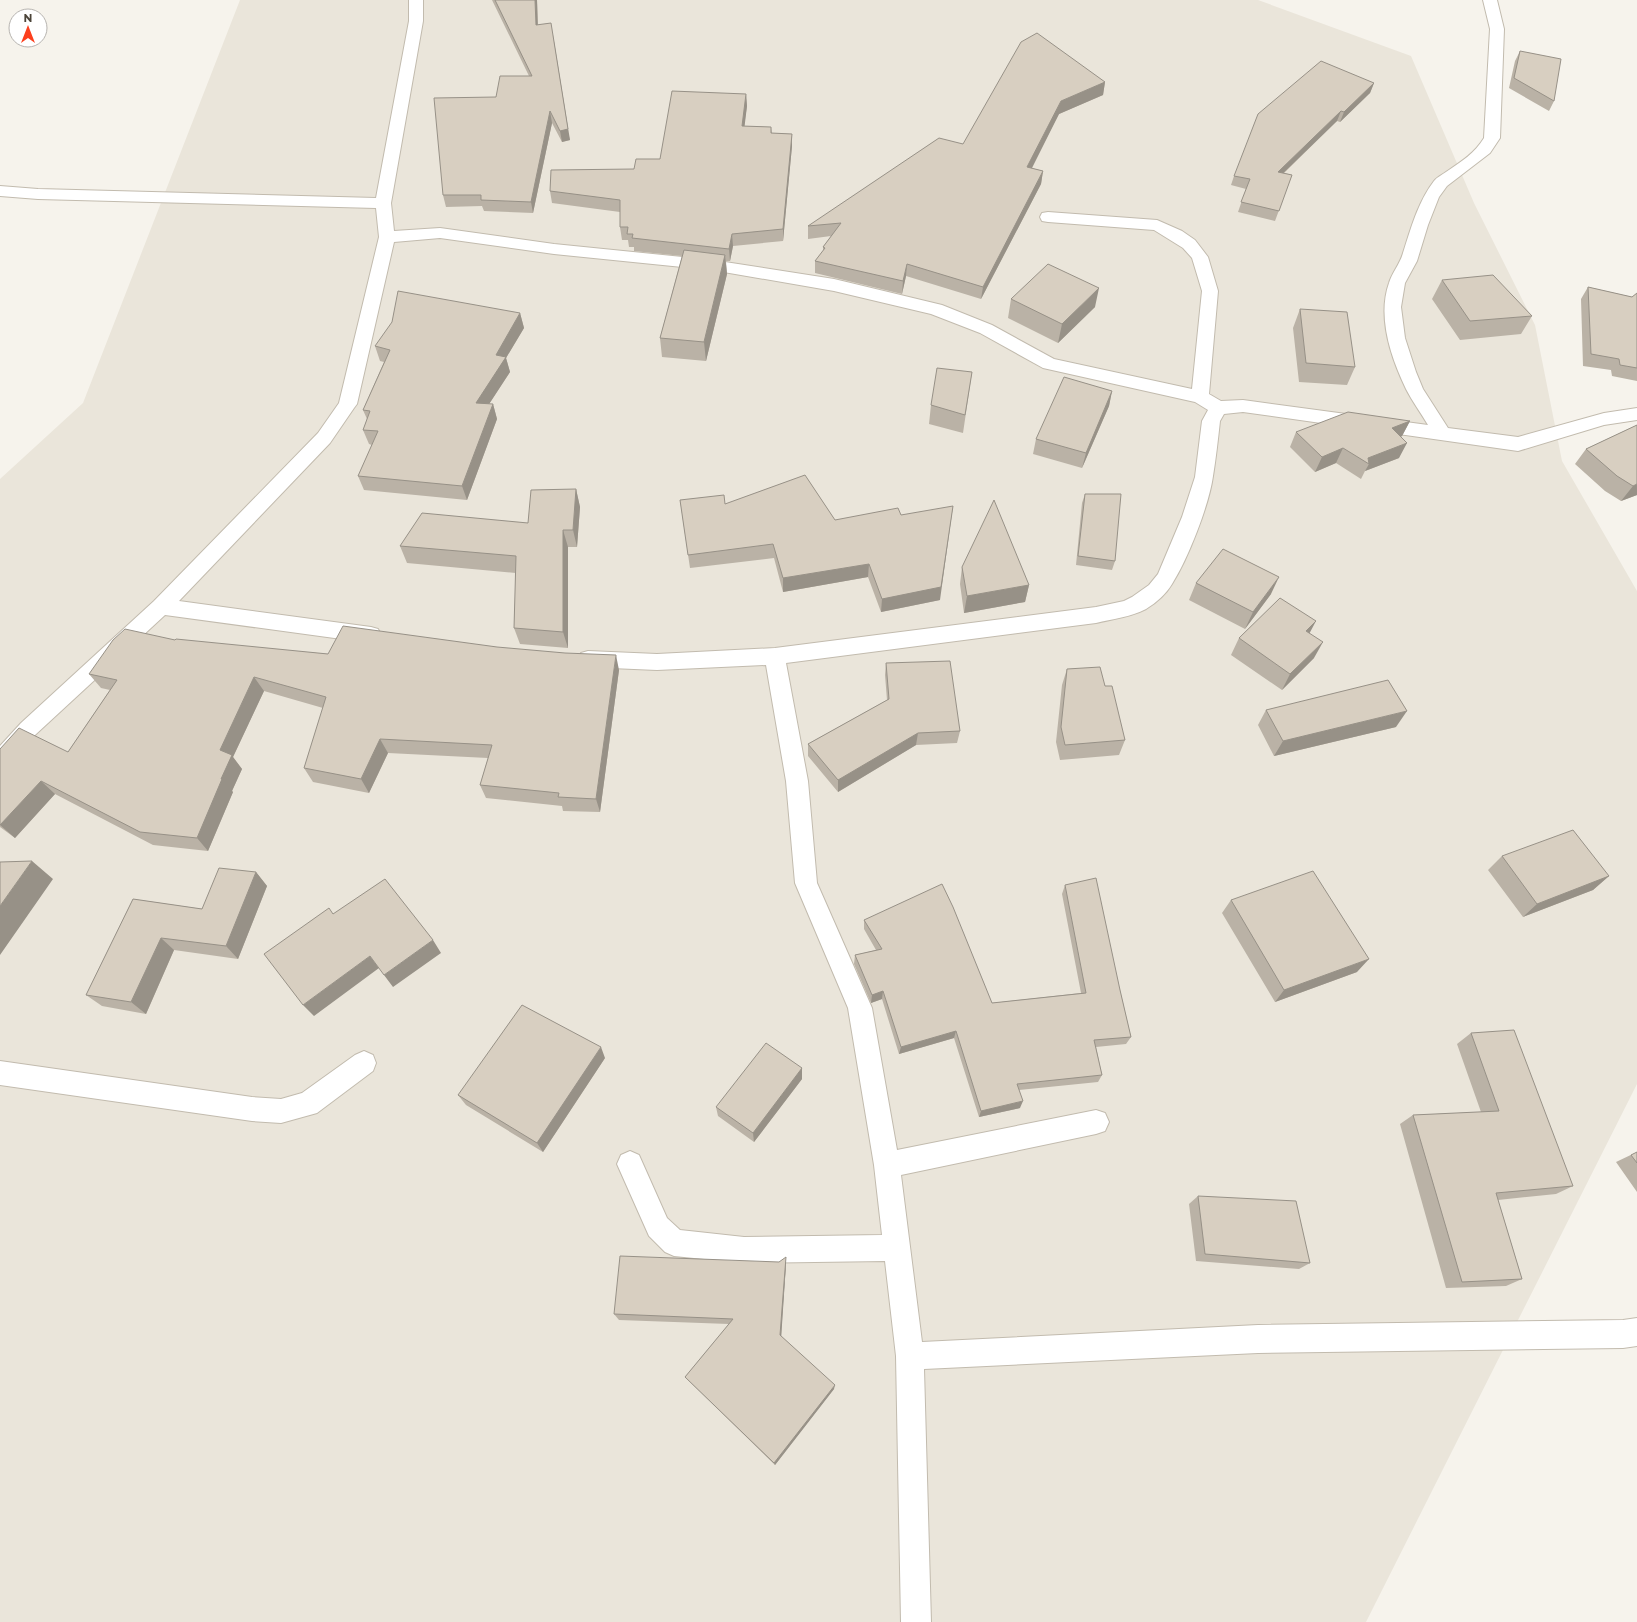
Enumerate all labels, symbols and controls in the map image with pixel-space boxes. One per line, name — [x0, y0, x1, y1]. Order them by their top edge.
north arrow — [8, 8, 48, 48]
text: N — [24, 11, 32, 25]

